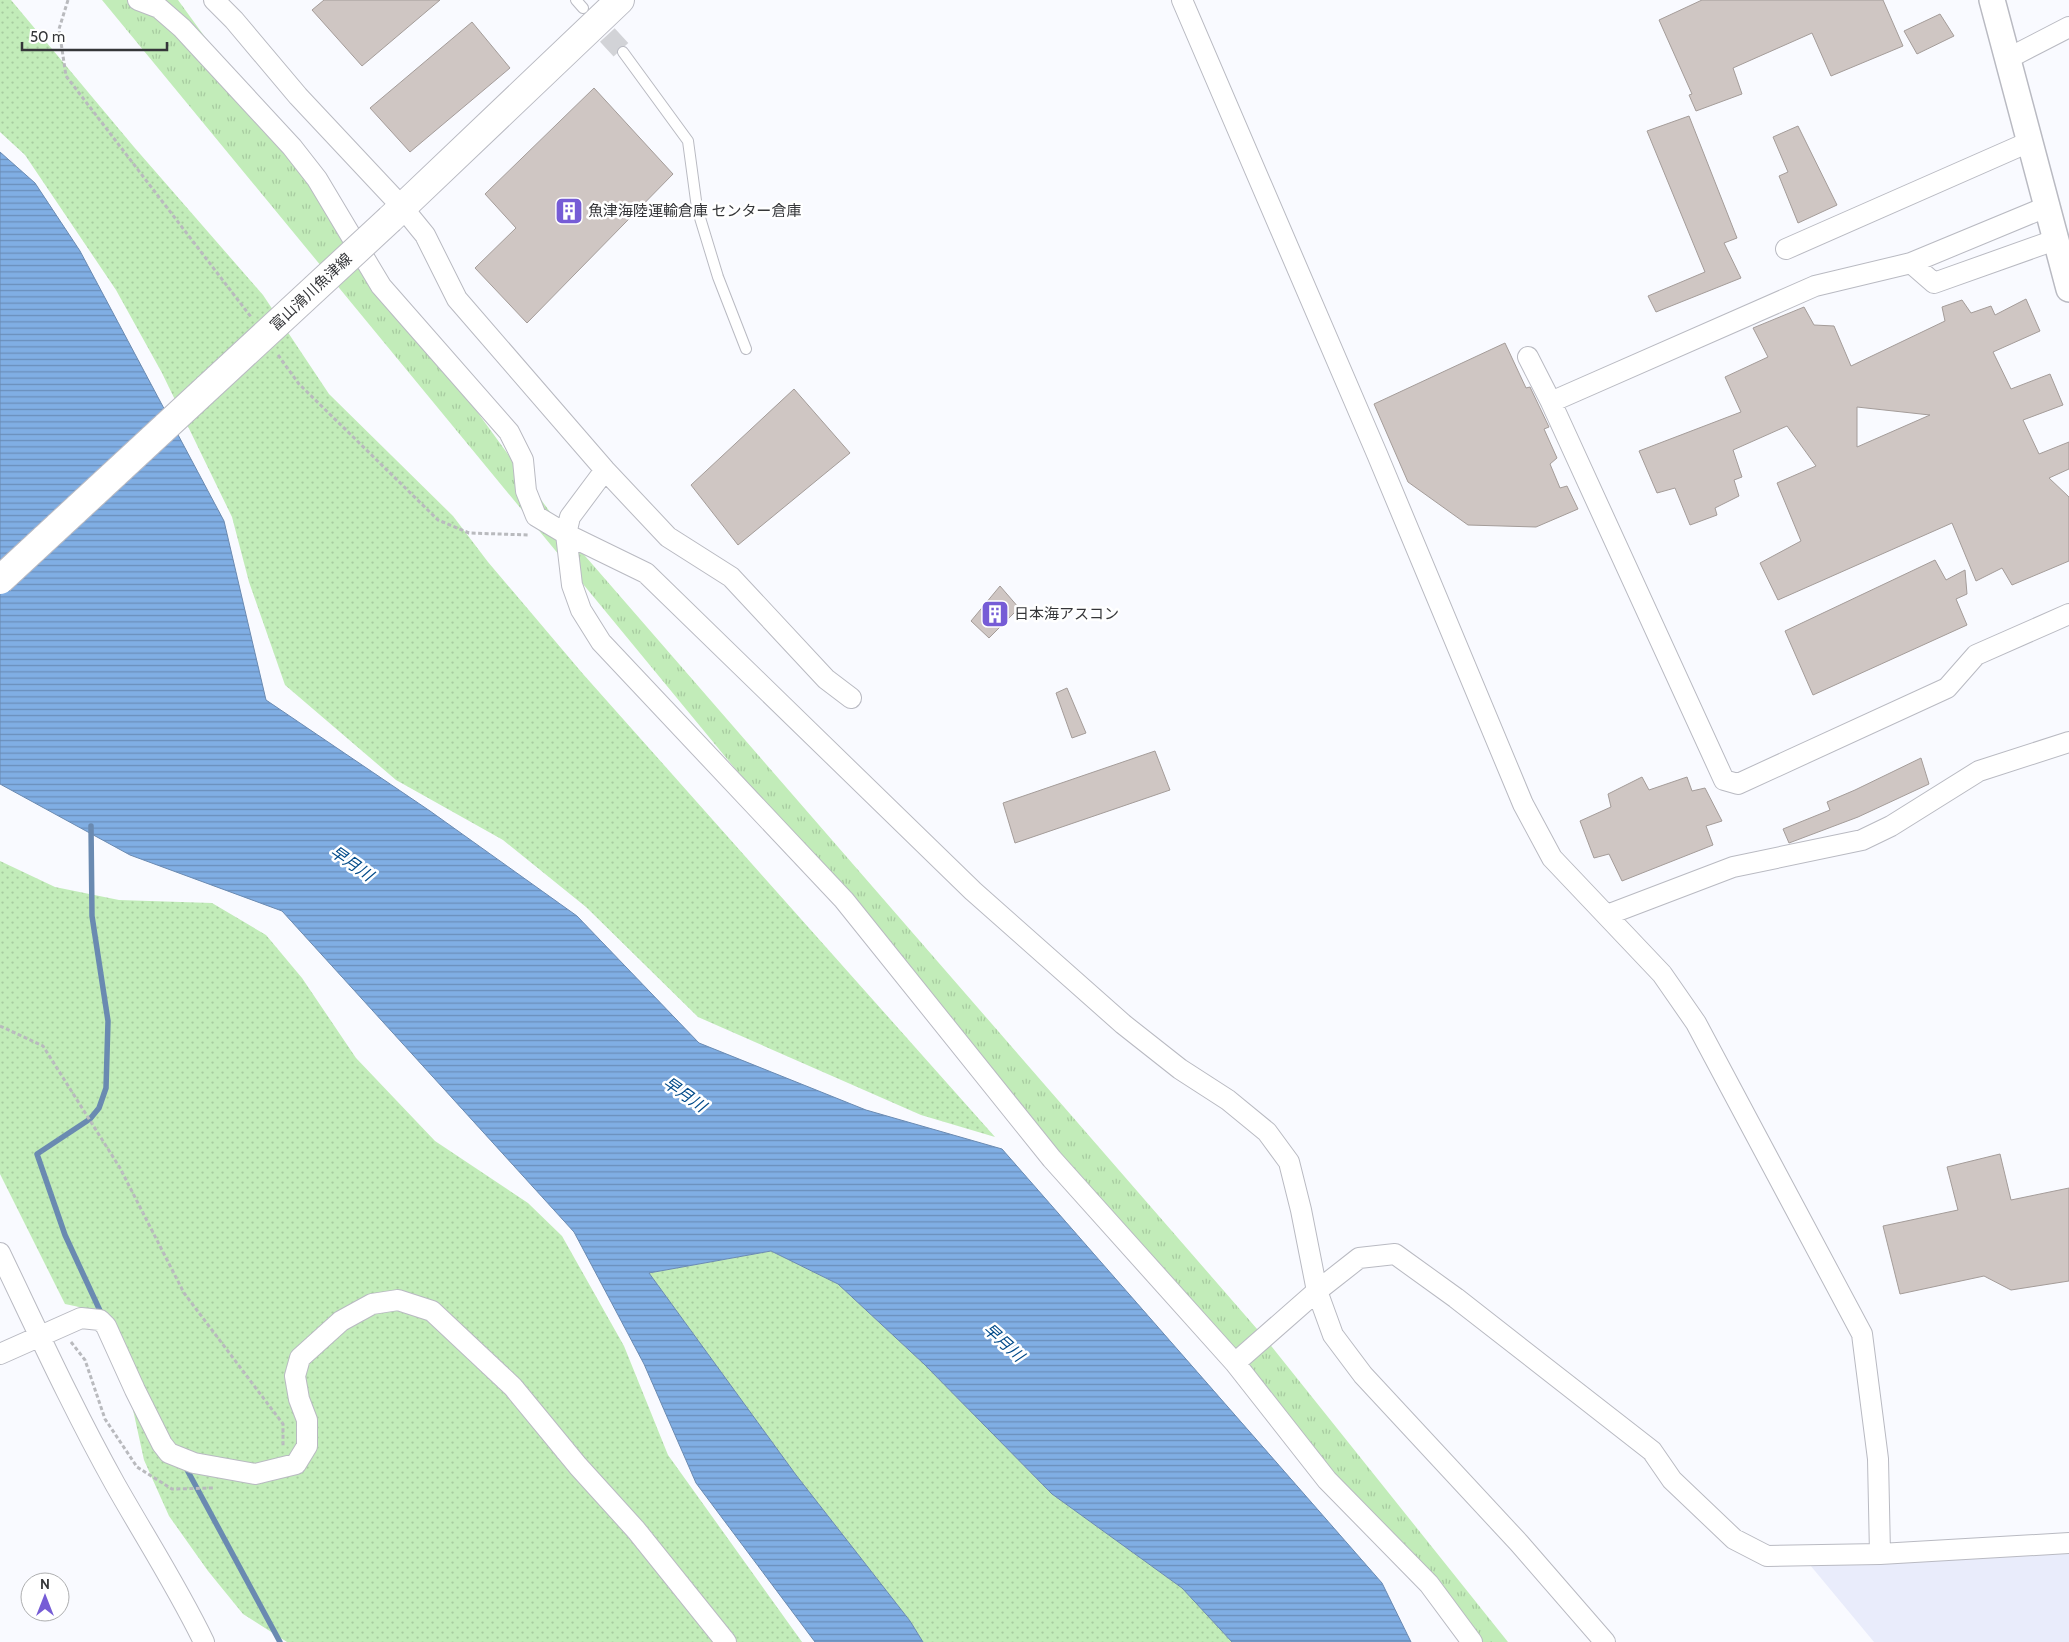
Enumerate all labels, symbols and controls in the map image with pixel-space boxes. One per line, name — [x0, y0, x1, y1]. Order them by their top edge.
scale bar — [22, 20, 168, 52]
text: 50 m — [30, 28, 65, 46]
building icon: 魚津海陸運輸倉庫 センター倉庫 — [554, 196, 584, 226]
place label: 魚津海陸運輸倉庫 センター倉庫 — [588, 202, 801, 220]
street label: 富山滑川魚津線 — [266, 250, 356, 334]
building icon: 日本海アスコン — [980, 599, 1010, 629]
place label: 日本海アスコン — [1014, 605, 1119, 623]
water label: 早月川 — [327, 842, 378, 886]
water label: 早月川 — [660, 1073, 711, 1117]
water label: 早月川 — [979, 1319, 1029, 1367]
north arrow — [20, 1572, 70, 1622]
text: N — [40, 1575, 50, 1593]

